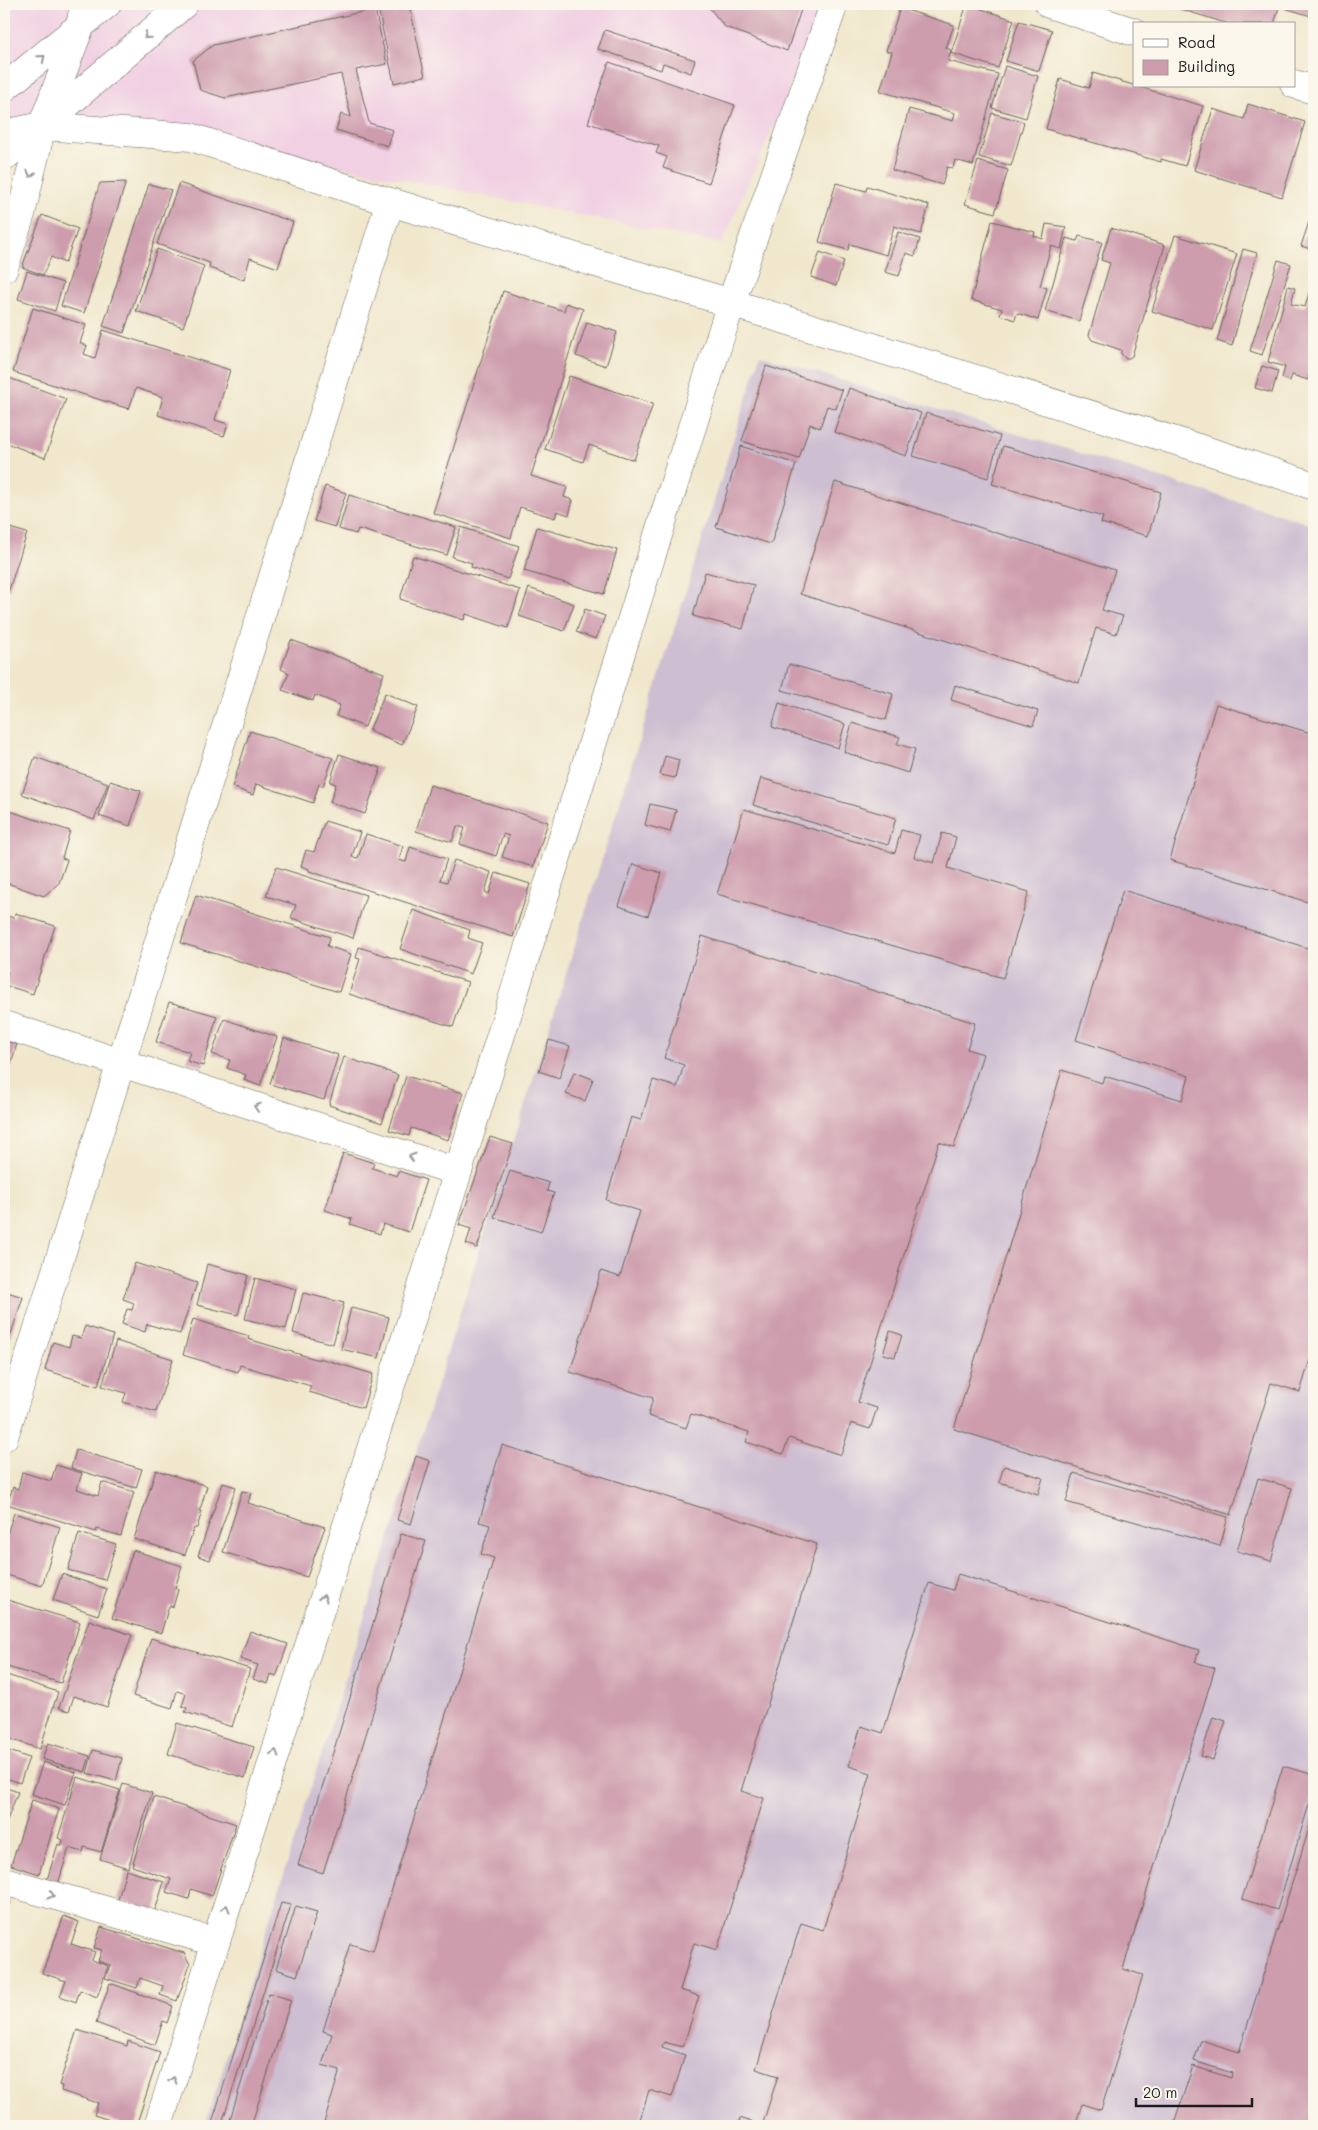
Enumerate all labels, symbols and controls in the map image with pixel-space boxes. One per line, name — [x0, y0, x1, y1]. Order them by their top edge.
legend — [1133, 22, 1296, 88]
one-way arrow — [144, 30, 153, 39]
text: Road — [1178, 32, 1215, 52]
one-way arrow — [36, 55, 45, 63]
text: Building — [1178, 56, 1235, 76]
one-way arrow — [26, 169, 37, 178]
one-way arrow — [254, 1103, 262, 1113]
one-way arrow — [408, 1153, 417, 1163]
one-way arrow — [318, 1594, 328, 1602]
one-way arrow — [269, 1749, 279, 1757]
one-way arrow — [46, 1889, 54, 1899]
one-way arrow — [221, 1904, 231, 1912]
scale bar — [1136, 2075, 1252, 2107]
one-way arrow — [167, 2076, 177, 2084]
text: 20 m — [1143, 2082, 1177, 2102]

